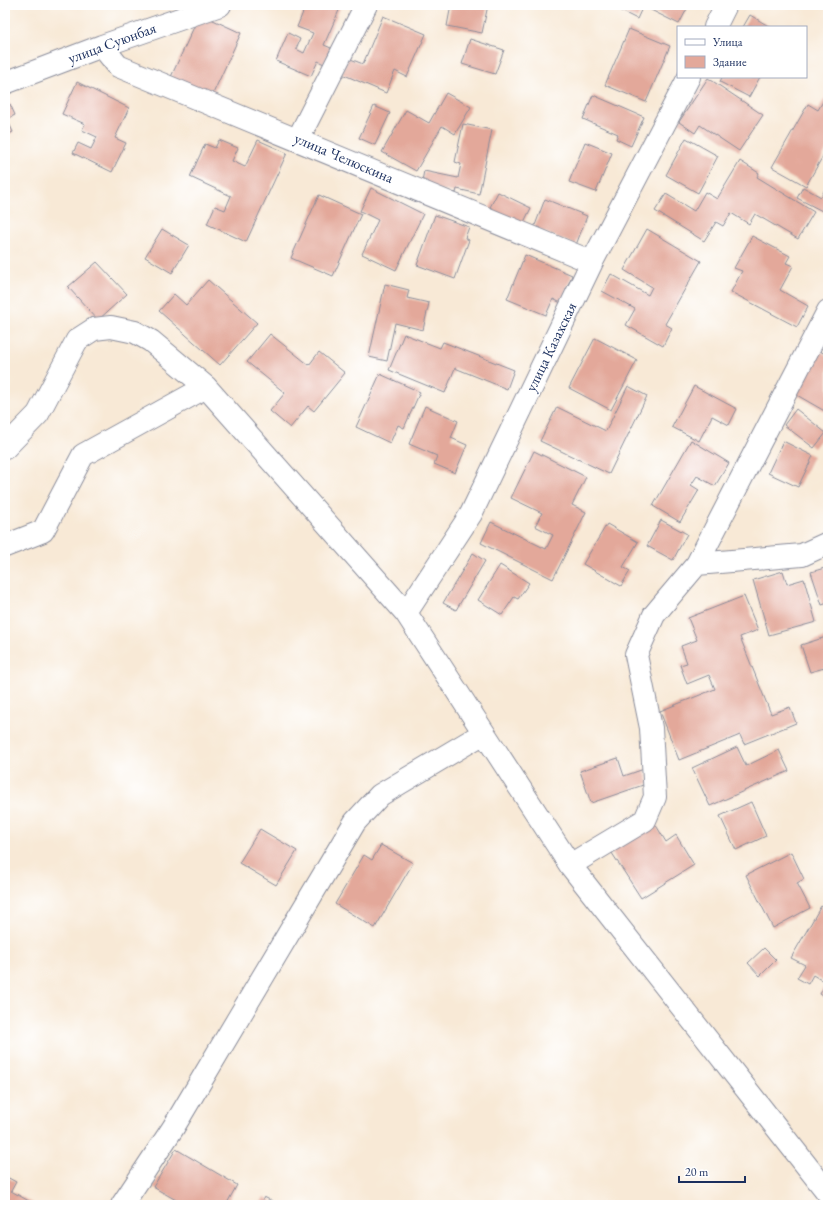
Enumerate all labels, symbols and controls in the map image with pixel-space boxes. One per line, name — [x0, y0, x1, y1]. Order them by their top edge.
street label: улица Суюнбая — [65, 18, 159, 67]
legend — [677, 26, 807, 78]
text: Улица — [712, 34, 743, 50]
text: Здание — [713, 54, 747, 70]
street label: улица Челюскина — [292, 128, 397, 187]
street label: улица Казахская — [521, 299, 580, 395]
scale bar — [679, 1158, 745, 1184]
text: 20 m — [685, 1164, 709, 1180]

